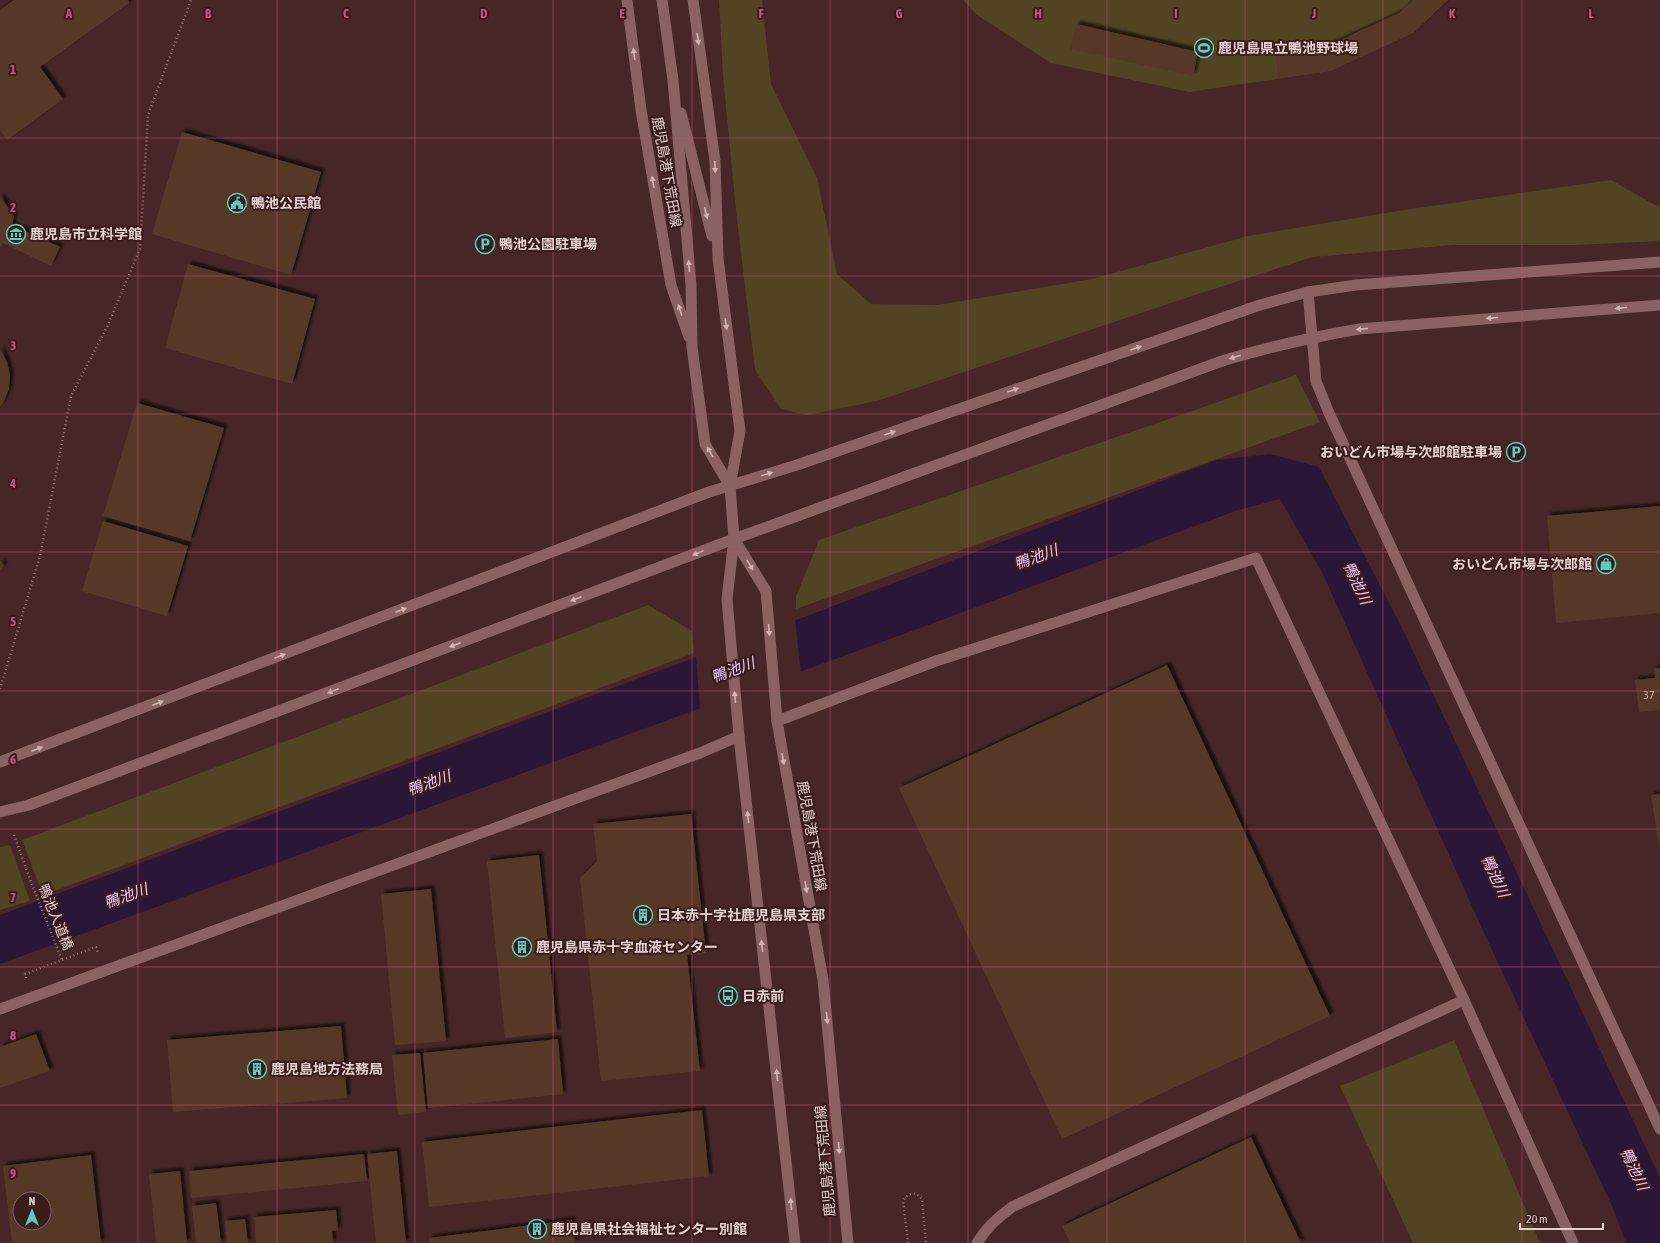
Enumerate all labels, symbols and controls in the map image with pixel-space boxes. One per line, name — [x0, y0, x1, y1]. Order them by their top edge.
text: A — [65, 6, 73, 21]
text: B — [205, 6, 212, 21]
text: C — [343, 6, 349, 21]
text: D — [480, 6, 488, 21]
text: E — [619, 6, 625, 21]
text: F — [758, 6, 764, 21]
text: G — [896, 6, 903, 21]
text: H — [1034, 6, 1042, 21]
text: I — [1174, 6, 1178, 21]
text: J — [1311, 6, 1316, 21]
text: K — [1449, 6, 1456, 21]
text: L — [1588, 6, 1594, 21]
one-way arrow — [695, 33, 701, 45]
sports icon: 鹿児島県立鴨池野球場 — [1193, 37, 1215, 59]
place label: 鹿児島県立鴨池野球場 — [1218, 40, 1358, 56]
one-way arrow — [630, 48, 637, 60]
text: 1 — [10, 62, 16, 77]
street label: 鹿児島港下荒田線 — [649, 115, 685, 229]
one-way arrow — [712, 161, 718, 174]
one-way arrow — [650, 176, 656, 189]
public building icon: 鴨池公民館 — [226, 192, 248, 214]
place label: 鴨池公民館 — [251, 195, 321, 211]
text: 2 — [10, 200, 16, 215]
one-way arrow — [704, 206, 710, 219]
museum icon: 鹿児島市立科学館 — [5, 223, 27, 245]
place label: 鹿児島市立科学館 — [30, 226, 142, 242]
parking icon: 鴨池公園駐車場 — [474, 233, 496, 255]
place label: 鴨池公園駐車場 — [499, 236, 597, 252]
one-way arrow — [686, 260, 693, 272]
one-way arrow — [677, 303, 683, 315]
one-way arrow — [1615, 304, 1627, 311]
one-way arrow — [1486, 315, 1498, 322]
one-way arrow — [723, 318, 730, 330]
one-way arrow — [1356, 326, 1368, 332]
text: 3 — [10, 338, 16, 353]
one-way arrow — [1130, 344, 1142, 350]
one-way arrow — [1229, 354, 1241, 360]
one-way arrow — [1007, 387, 1019, 393]
one-way arrow — [884, 429, 896, 435]
parking icon: おいどん市場与次郎館駐車場 — [1505, 441, 1527, 463]
place label: おいどん市場与次郎館駐車場 — [1320, 444, 1502, 460]
one-way arrow — [706, 447, 714, 457]
one-way arrow — [761, 471, 773, 477]
text: 4 — [9, 476, 16, 491]
water label: 鴨池川 — [1012, 540, 1062, 572]
one-way arrow — [692, 551, 704, 557]
shop icon: おいどん市場与次郎館 — [1595, 553, 1617, 575]
place label: おいどん市場与次郎館 — [1452, 556, 1592, 572]
one-way arrow — [747, 559, 754, 571]
water label: 鴨池川 — [1340, 559, 1376, 609]
one-way arrow — [570, 596, 582, 602]
one-way arrow — [395, 606, 407, 612]
text: 5 — [10, 614, 16, 629]
one-way arrow — [766, 624, 773, 636]
one-way arrow — [448, 642, 460, 648]
one-way arrow — [274, 653, 286, 659]
water label: 鴨池川 — [709, 653, 759, 685]
one-way arrow — [327, 688, 339, 694]
house number: 37 — [1643, 688, 1655, 702]
one-way arrow — [732, 691, 739, 703]
one-way arrow — [153, 699, 165, 705]
one-way arrow — [31, 746, 43, 752]
text: 6 — [10, 752, 16, 767]
one-way arrow — [781, 753, 787, 766]
water label: 鴨池川 — [405, 766, 455, 798]
street label: 鹿児島港下荒田線 — [794, 779, 830, 893]
one-way arrow — [744, 811, 751, 823]
water label: 鴨池川 — [1478, 852, 1514, 902]
water label: 鴨池川 — [102, 879, 152, 911]
one-way arrow — [804, 881, 810, 894]
street label: 鴨池人道橋 — [35, 882, 77, 952]
text: 7 — [10, 890, 16, 905]
building icon: 日本赤十字社鹿児島県支部 — [632, 904, 654, 926]
place label: 日本赤十字社鹿児島県支部 — [657, 907, 825, 923]
building icon: 鹿児島県赤十字血液センター — [511, 936, 533, 958]
place label: 鹿児島県赤十字血液センター — [536, 939, 718, 955]
one-way arrow — [759, 940, 765, 952]
bus stop icon: 日赤前 — [717, 985, 739, 1007]
place label: 日赤前 — [742, 988, 784, 1004]
one-way arrow — [823, 1012, 830, 1024]
text: 8 — [10, 1028, 16, 1043]
building icon: 鹿児島地方法務局 — [246, 1058, 268, 1080]
place label: 鹿児島地方法務局 — [271, 1061, 383, 1077]
one-way arrow — [773, 1069, 780, 1081]
street label: 鹿児島港下荒田線 — [812, 1105, 838, 1217]
one-way arrow — [835, 1142, 842, 1154]
water label: 鴨池川 — [1617, 1145, 1653, 1195]
text: 9 — [10, 1166, 16, 1181]
north arrow — [12, 1191, 52, 1231]
text: N — [29, 1195, 35, 1207]
one-way arrow — [788, 1198, 794, 1210]
scale bar — [1520, 1205, 1603, 1231]
text: 20 m — [1526, 1212, 1548, 1226]
building icon: 鹿児島県社会福祉センター別館 — [526, 1218, 548, 1240]
place label: 鹿児島県社会福祉センター別館 — [551, 1221, 747, 1237]

